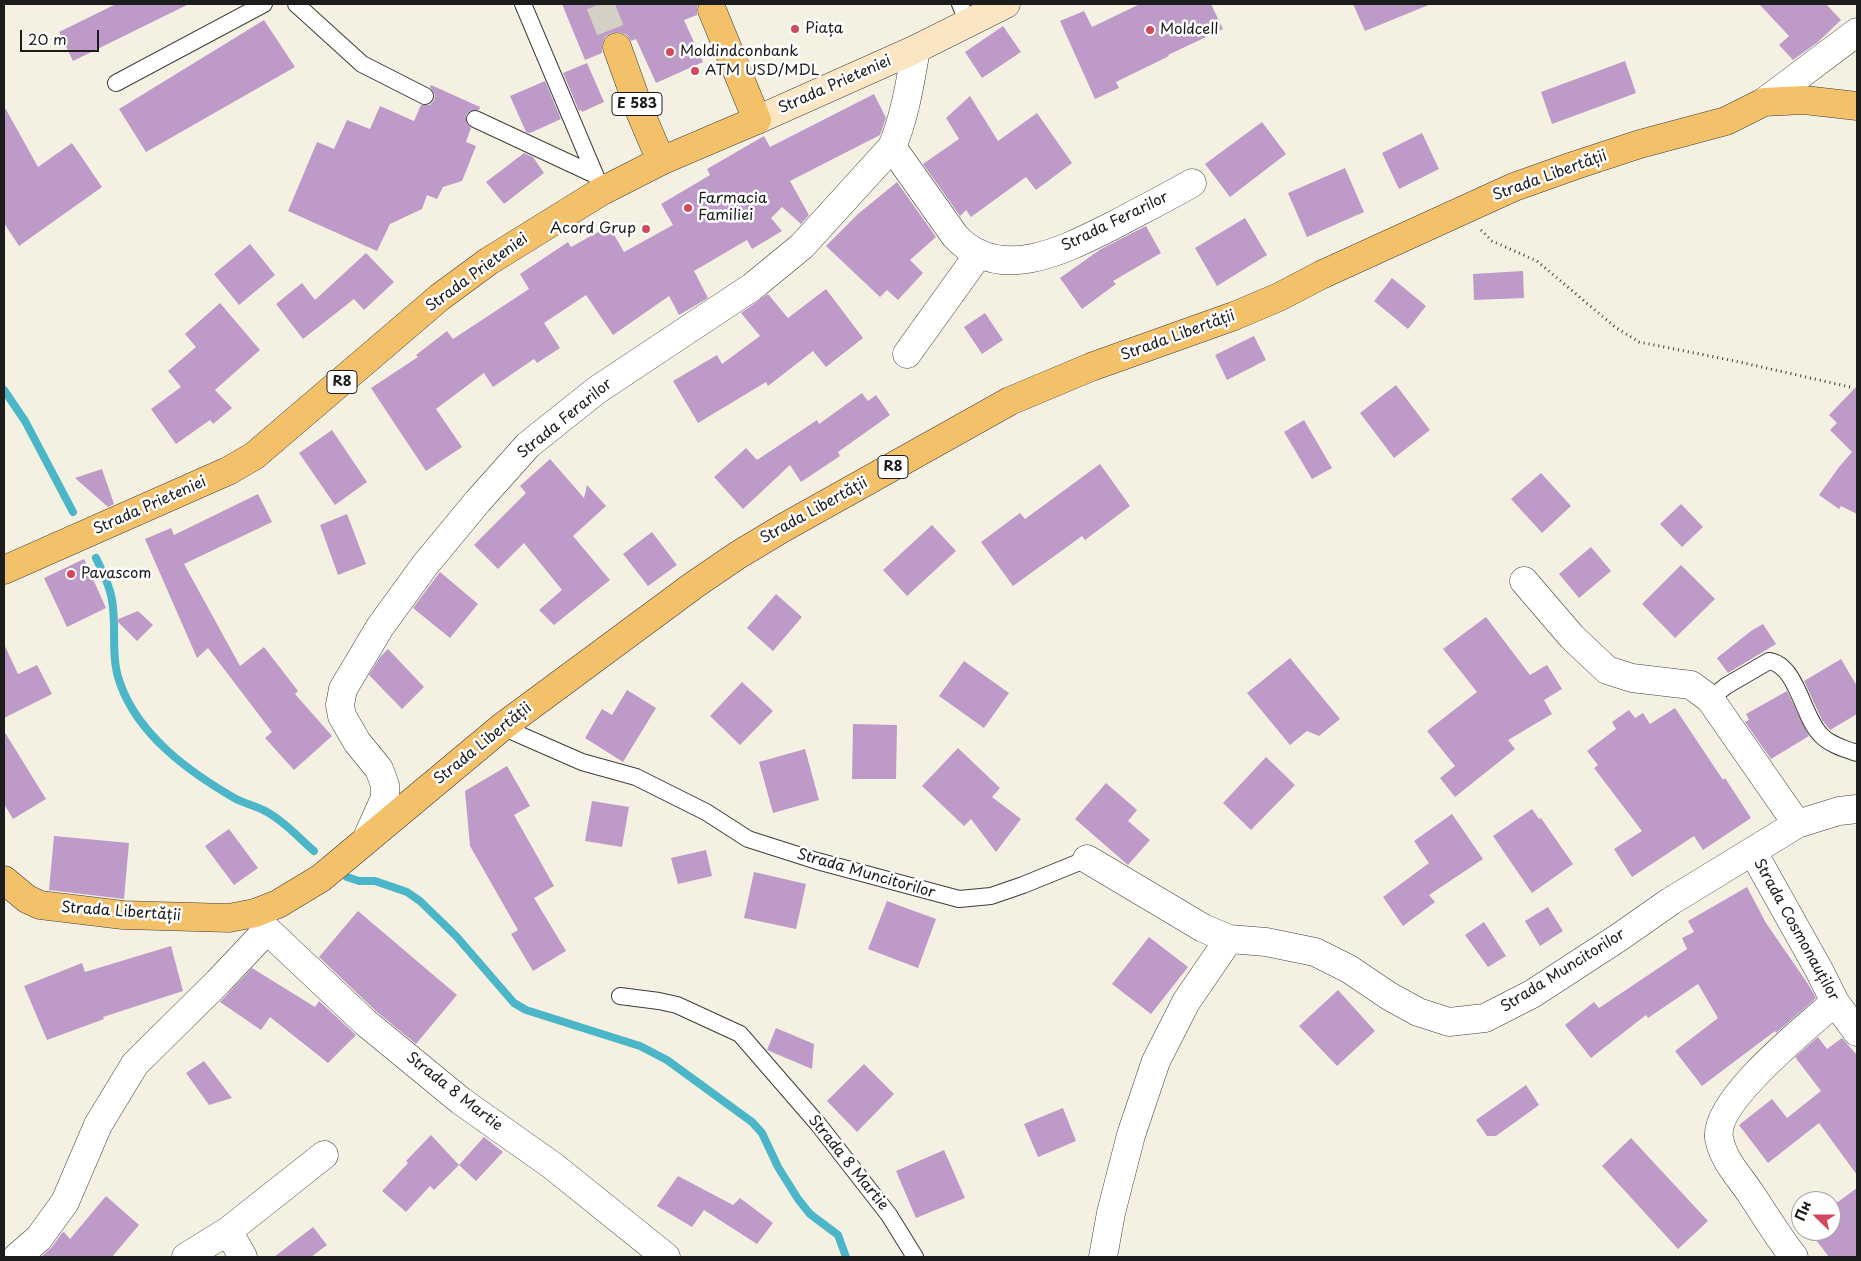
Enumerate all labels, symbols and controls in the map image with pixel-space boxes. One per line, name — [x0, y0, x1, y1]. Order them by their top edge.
scale bar — [22, 20, 101, 52]
place label: Piața — [805, 20, 843, 38]
place label: Moldcell — [1160, 21, 1218, 39]
marker: Piața — [789, 23, 801, 35]
marker: Moldcell — [1144, 24, 1156, 36]
text: 20 m — [28, 27, 67, 50]
place label: Moldindconbank — [680, 43, 798, 61]
marker: Moldindconbank — [664, 46, 676, 58]
street label: Strada Prieteniei — [776, 52, 894, 118]
place label: ATM USD/MDL — [705, 62, 820, 80]
marker: ATM USD/MDL — [689, 65, 701, 77]
road number: E 583 — [612, 92, 662, 116]
street label: Strada Libertății — [1490, 147, 1610, 205]
street label: Strada Ferarilor — [1059, 188, 1171, 256]
place label: Farmacia Familiei — [698, 190, 767, 225]
marker: Farmacia Familiei — [682, 202, 694, 214]
place label: Acord Grup — [550, 220, 636, 238]
marker: Acord Grup — [640, 223, 652, 235]
street label: Strada Prieteniei — [422, 230, 532, 316]
street label: Strada Libertății — [1118, 307, 1238, 365]
road number: R8 — [327, 371, 357, 394]
street label: Strada Ferarilor — [514, 375, 616, 463]
road number: R8 — [878, 456, 908, 478]
street label: Strada Prieteniei — [91, 473, 209, 539]
street label: Strada Libertății — [757, 474, 871, 548]
place label: Pavascom — [81, 565, 151, 583]
marker: Pavascom — [65, 568, 77, 580]
street label: Strada Libertății — [431, 699, 535, 789]
street label: Strada Muncitorilor — [795, 846, 937, 902]
street label: Strada Cosmonauților — [1749, 856, 1843, 1004]
street label: Strada Libertății — [60, 899, 182, 925]
street label: Strada Muncitorilor — [1498, 925, 1628, 1017]
street label: Strada 8 Martie — [402, 1049, 506, 1135]
street label: Strada 8 Martie — [804, 1112, 892, 1214]
north arrow — [1791, 1191, 1841, 1241]
text: Пн — [1789, 1197, 1816, 1224]

